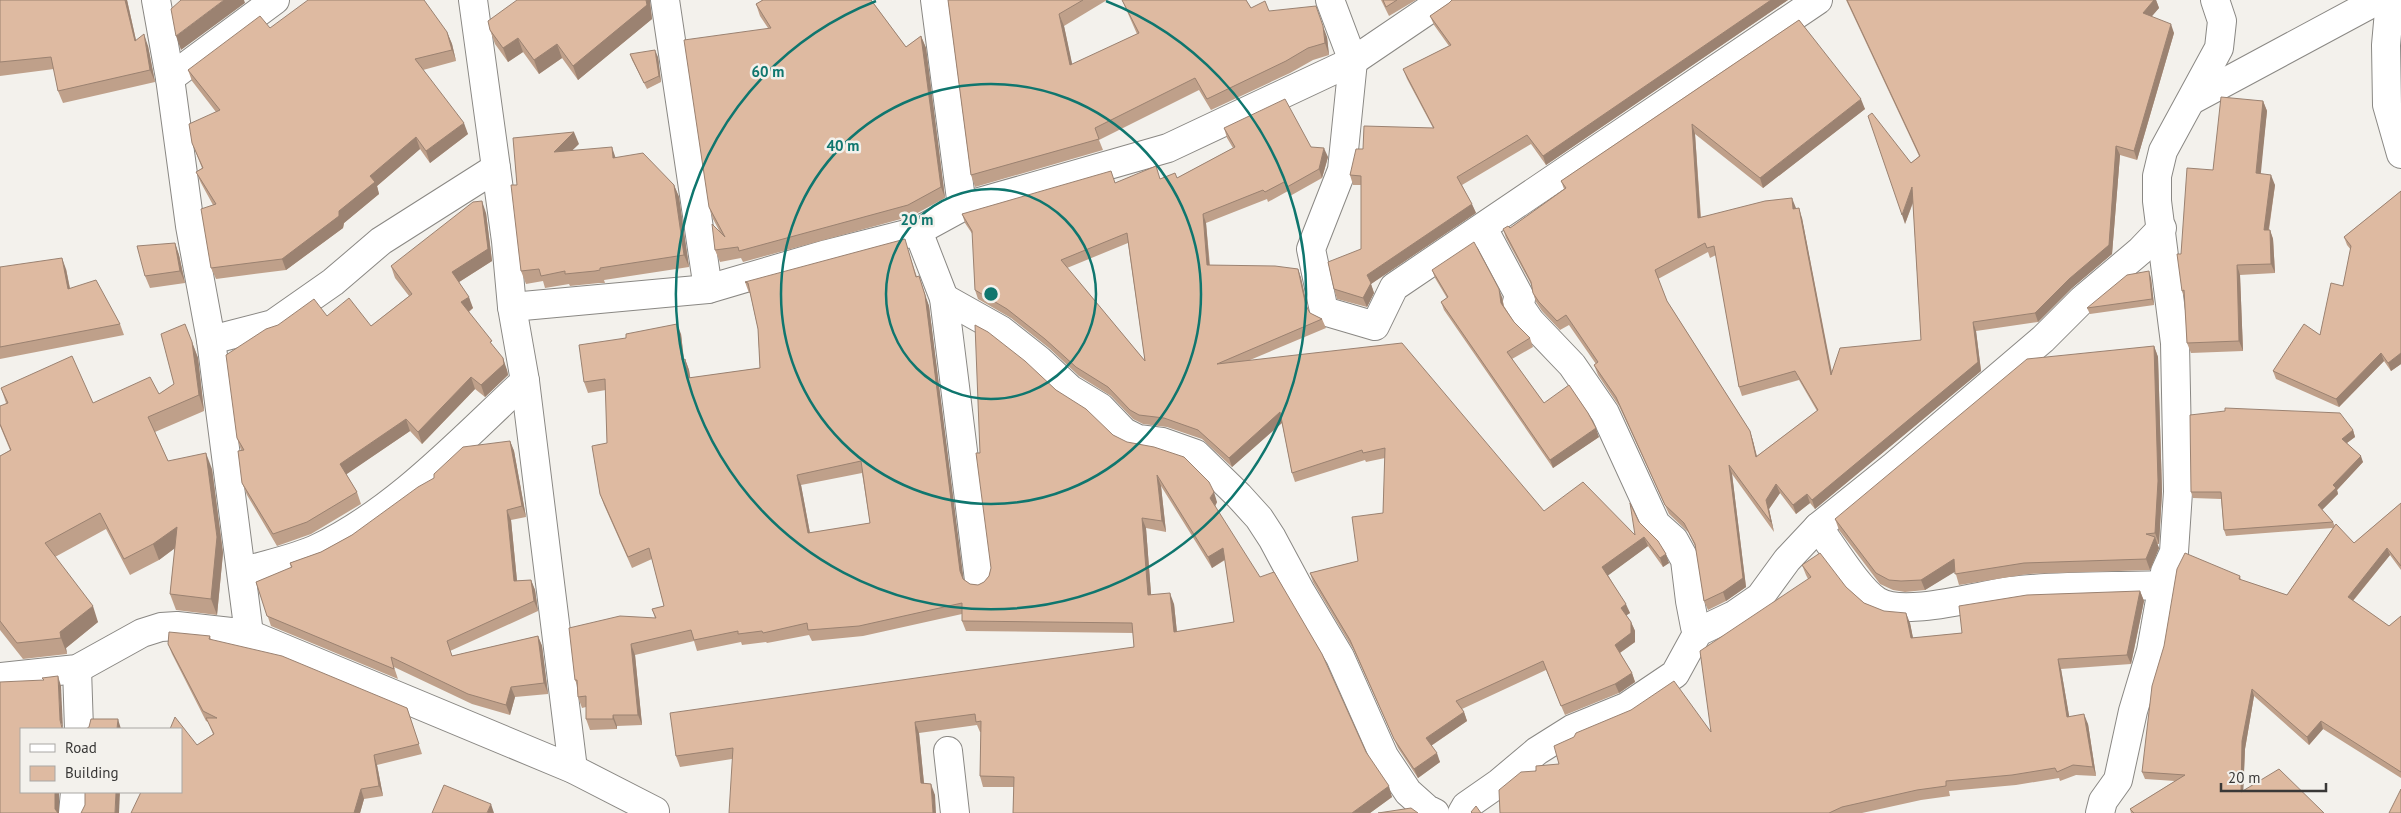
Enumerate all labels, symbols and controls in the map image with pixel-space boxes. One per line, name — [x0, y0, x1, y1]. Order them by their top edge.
text: 60 m — [752, 62, 784, 81]
text: 40 m — [827, 136, 859, 155]
text: 20 m — [901, 210, 933, 229]
centre of rings — [982, 285, 1000, 303]
legend — [20, 728, 182, 793]
text: Road — [65, 738, 97, 757]
scale bar — [2221, 760, 2326, 792]
text: Building — [65, 763, 119, 782]
text: 20 m — [2228, 768, 2261, 787]

